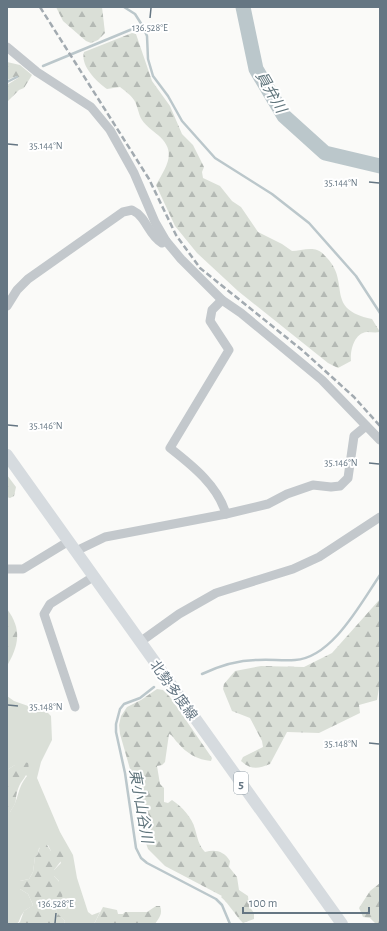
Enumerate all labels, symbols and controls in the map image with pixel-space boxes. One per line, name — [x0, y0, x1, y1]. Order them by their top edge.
text: 136.528°E — [132, 23, 168, 33]
water label: 員弁川 — [253, 69, 290, 117]
text: 35.144°N — [29, 141, 63, 151]
text: 35.144°N — [324, 178, 358, 188]
text: 35.146°N — [29, 421, 63, 431]
text: 35.146°N — [324, 458, 358, 468]
street label: 北勢多度線 — [147, 657, 201, 723]
text: 35.148°N — [29, 702, 63, 712]
text: 35.148°N — [324, 739, 358, 749]
water label: 東小山谷川 — [127, 768, 156, 846]
road number: 5 — [234, 772, 248, 794]
scale bar — [243, 889, 369, 915]
text: 100 m — [249, 897, 277, 909]
text: 136.528°E — [38, 899, 74, 909]

